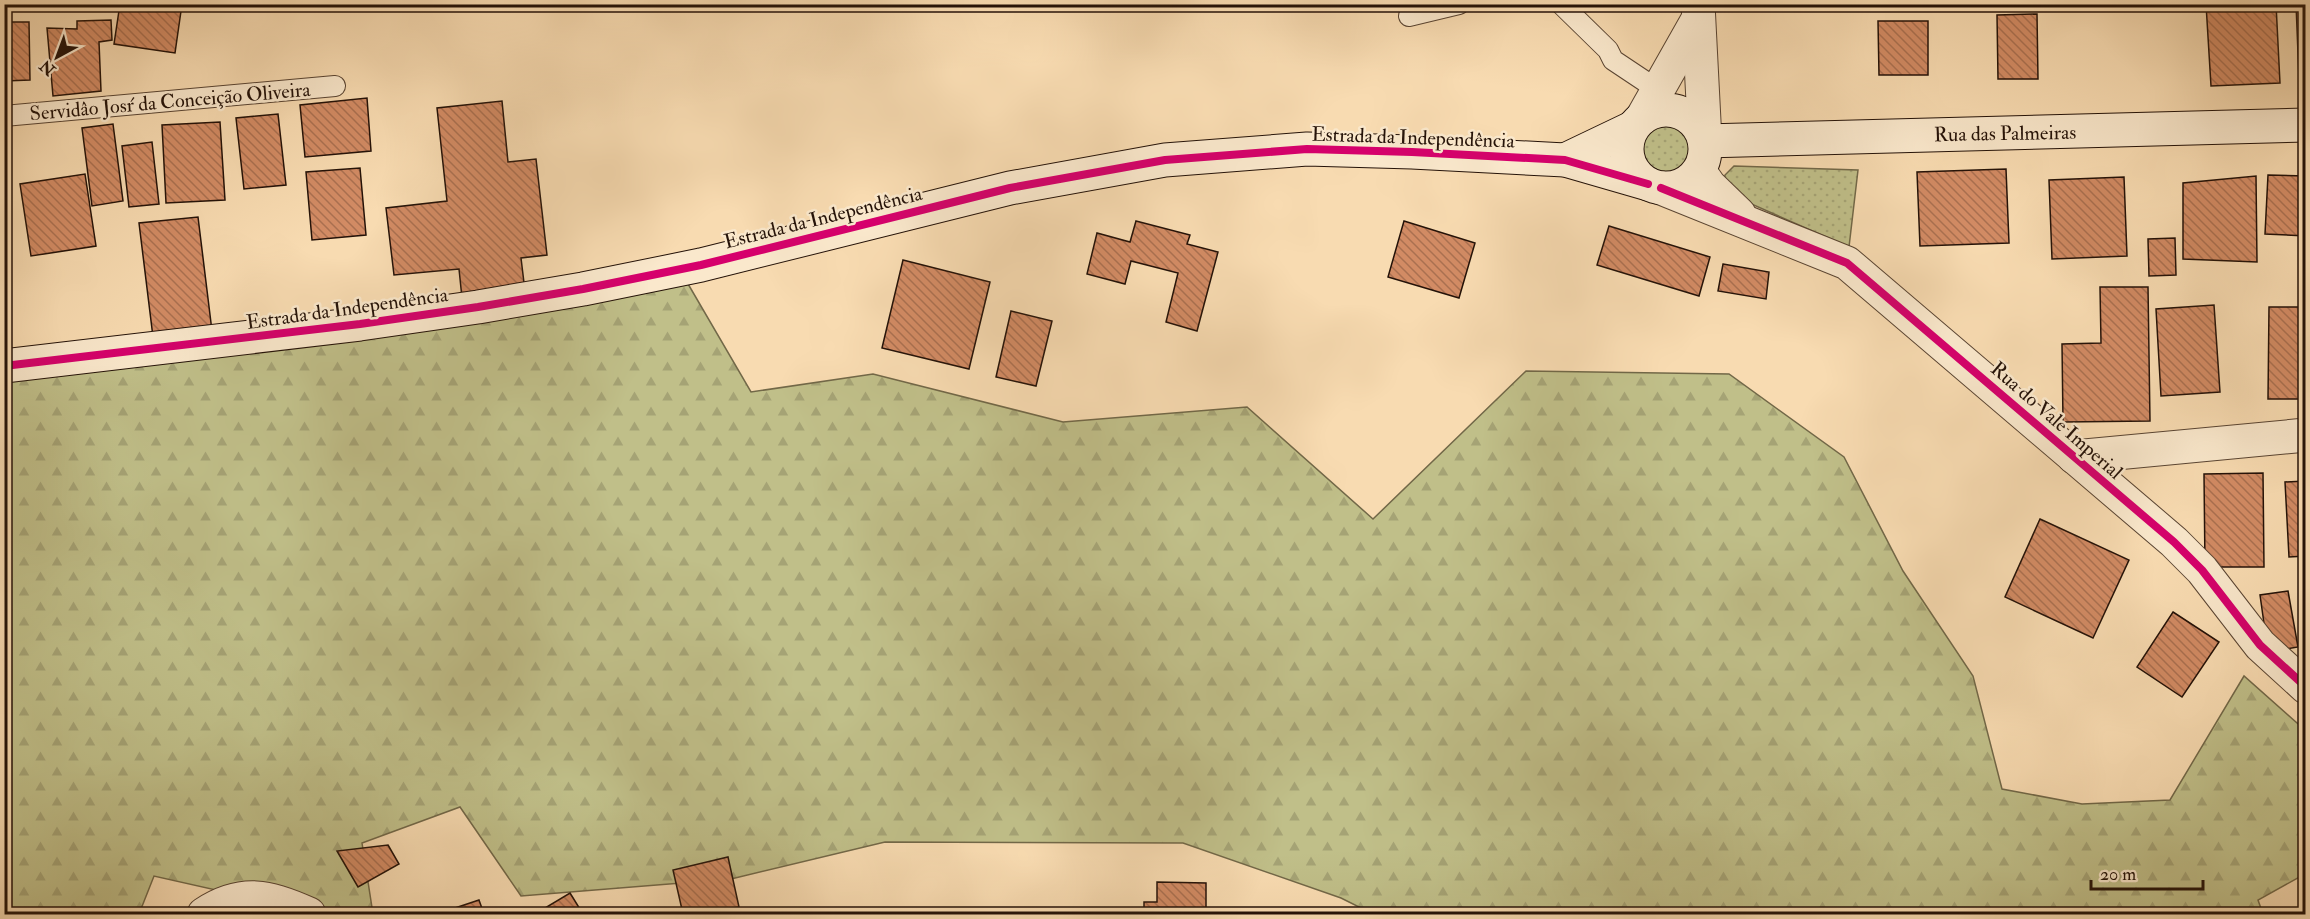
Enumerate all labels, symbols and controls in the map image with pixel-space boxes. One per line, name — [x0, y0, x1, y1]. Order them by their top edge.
north arrow — [27, 27, 87, 87]
text: N — [35, 55, 61, 80]
street label: Servidâo Josŕ da Conceição Oliveira — [29, 77, 312, 126]
street label: Rua das Palmeiras — [1934, 120, 2076, 147]
street label: Estrada da Independência — [1311, 121, 1516, 155]
street label: Estrada da Independência — [721, 181, 926, 255]
street label: Estrada da Independência — [245, 282, 450, 336]
street label: Rua do Vale Imperial — [1985, 356, 2128, 485]
scale bar — [2091, 853, 2204, 891]
text: 20 m — [2100, 863, 2136, 886]

